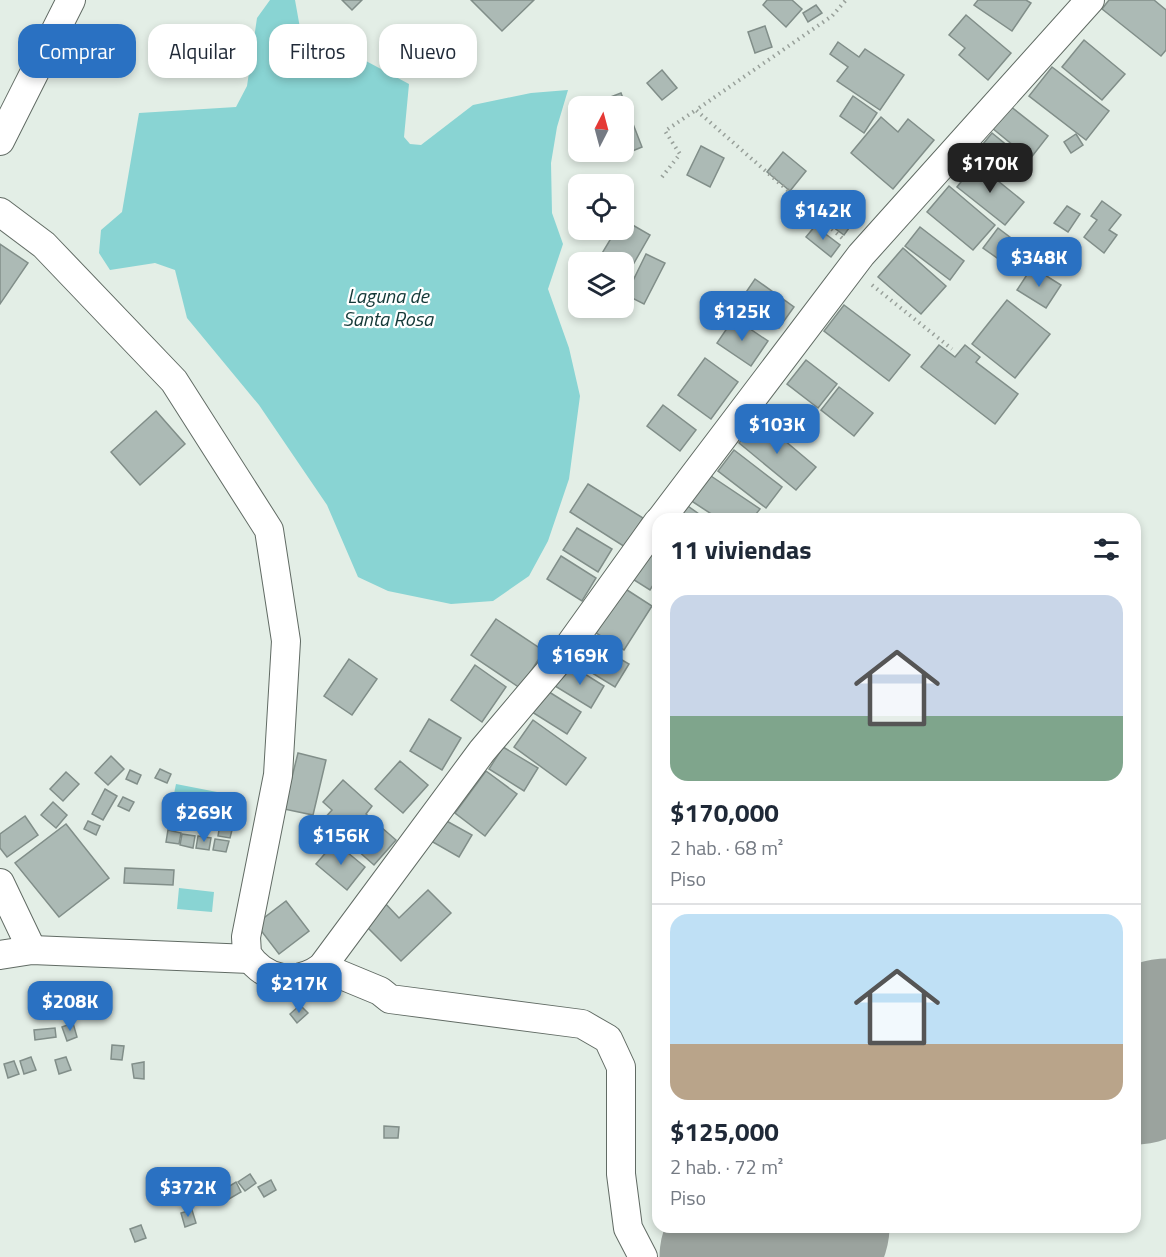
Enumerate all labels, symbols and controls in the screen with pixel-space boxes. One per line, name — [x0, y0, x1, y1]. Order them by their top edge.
chip: Comprar — [18, 24, 136, 78]
chip: Alquilar — [148, 24, 257, 78]
chip: Filtros — [269, 24, 367, 78]
chip: Nuevo — [379, 24, 477, 78]
north arrow — [568, 96, 634, 162]
map controls — [568, 96, 634, 318]
pin: $170K — [948, 143, 1032, 194]
text: $170K — [962, 147, 1018, 178]
button: locate — [568, 174, 634, 240]
pin: $142K — [781, 190, 865, 241]
text: $142K — [795, 194, 851, 225]
pin: $348K — [997, 237, 1081, 288]
text: $348K — [1011, 241, 1067, 272]
button: layers — [568, 252, 634, 318]
water label: Laguna de Santa Rosa — [343, 280, 434, 334]
pin: $125K — [700, 291, 784, 342]
text: $125K — [714, 295, 770, 326]
pin: $103K — [735, 404, 819, 455]
text: $103K — [749, 408, 805, 439]
text: 11 viviendas — [670, 530, 812, 569]
icon: filters — [1090, 533, 1123, 566]
icon: home — [843, 634, 951, 742]
pin: $169K — [538, 635, 622, 686]
text: $169K — [552, 639, 608, 670]
pin: $269K — [162, 792, 246, 843]
text: $170,000 — [670, 793, 779, 832]
text: $269K — [176, 796, 232, 827]
pin: $156K — [299, 815, 383, 866]
text: $156K — [313, 819, 369, 850]
text: 2 hab. · 68 m² — [670, 832, 783, 863]
text: Piso — [670, 863, 706, 894]
icon: home — [843, 953, 951, 1061]
pin: $217K — [257, 963, 341, 1014]
text: $217K — [271, 967, 327, 998]
pin: $208K — [28, 981, 112, 1032]
text: $208K — [42, 985, 98, 1016]
text: $125,000 — [670, 1112, 779, 1151]
text: 2 hab. · 72 m² — [670, 1151, 783, 1182]
pin: $372K — [146, 1167, 230, 1218]
text: $372K — [160, 1171, 216, 1202]
text: Piso — [670, 1182, 706, 1213]

